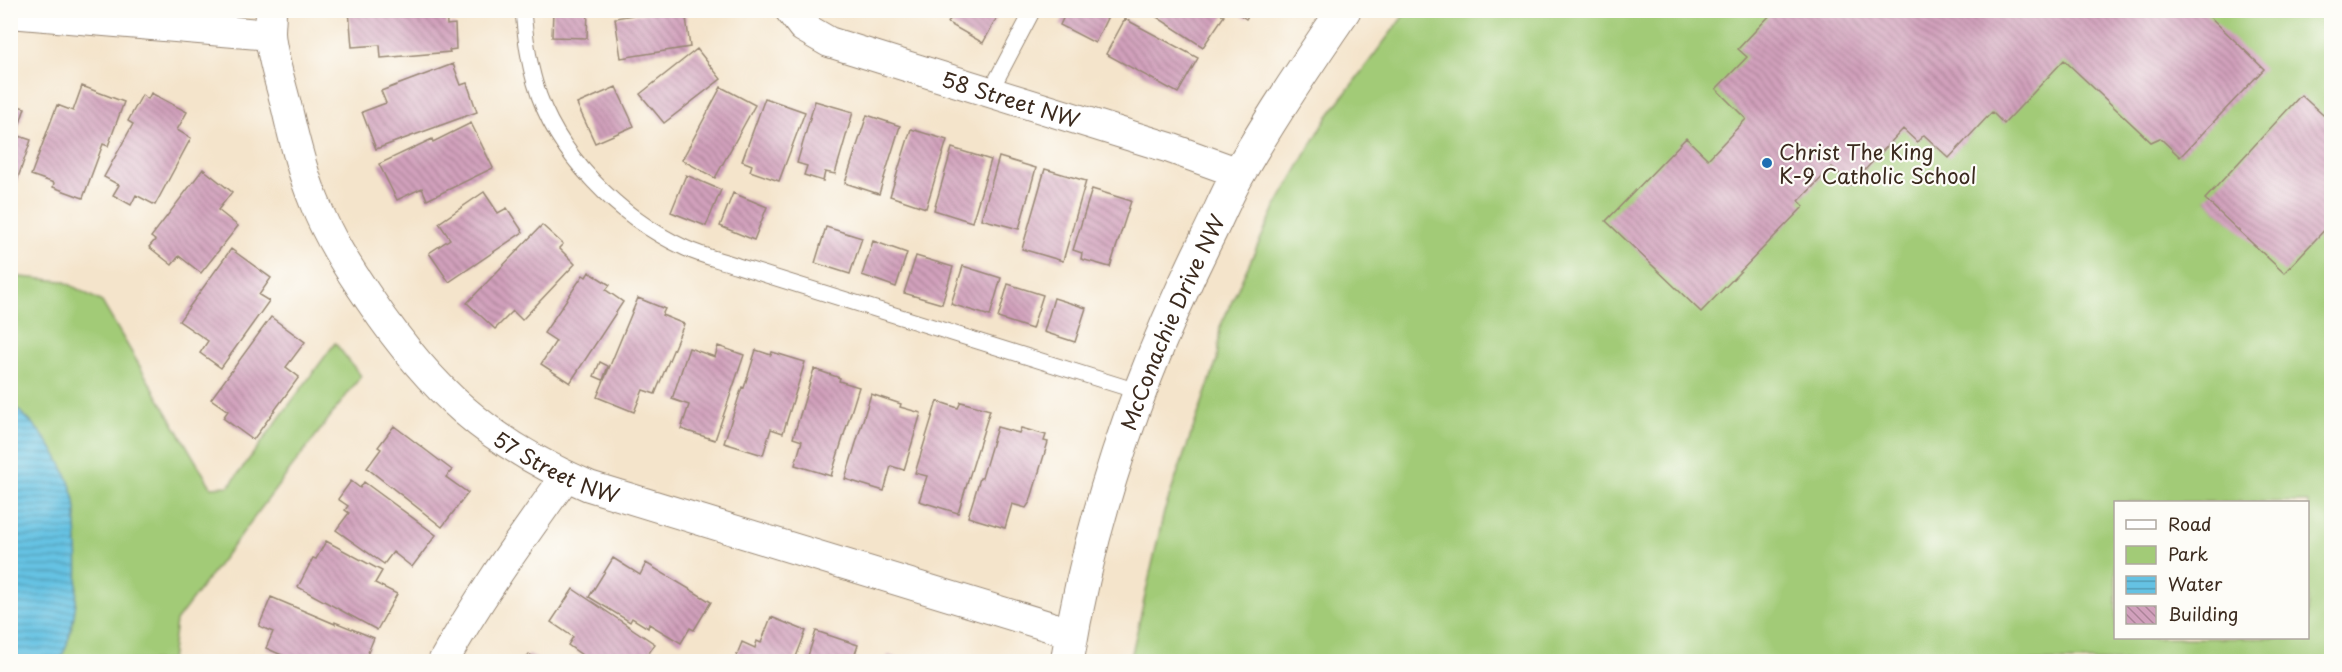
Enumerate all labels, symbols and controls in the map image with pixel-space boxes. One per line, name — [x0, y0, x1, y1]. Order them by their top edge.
street label: 58 Street NW — [938, 62, 1084, 135]
place label: Christ The King K-9 Catholic School — [1779, 135, 1976, 191]
marker: Christ The King K-9 Catholic School — [1760, 156, 1774, 170]
street label: McConachie Drive NW — [1111, 208, 1233, 434]
street label: 57 Street NW — [487, 422, 624, 511]
legend — [2114, 501, 2309, 639]
text: Road — [2168, 510, 2212, 537]
text: Park — [2168, 540, 2208, 567]
text: Water — [2168, 570, 2223, 597]
text: Building — [2168, 600, 2238, 627]

